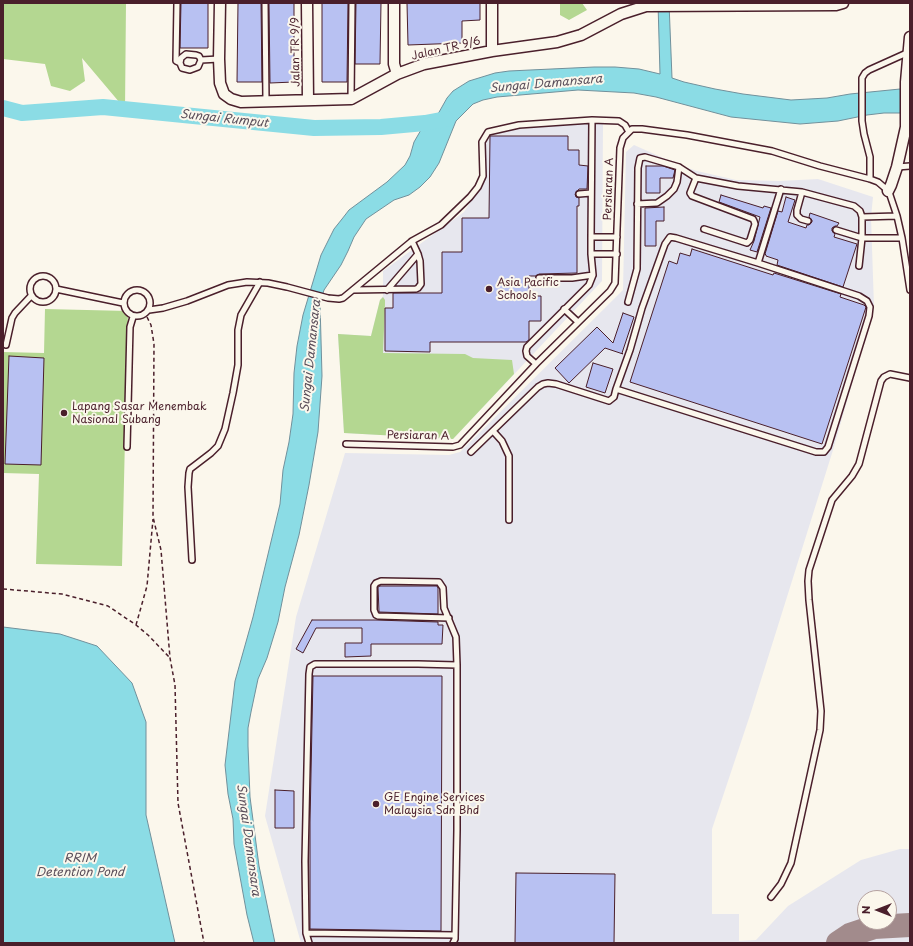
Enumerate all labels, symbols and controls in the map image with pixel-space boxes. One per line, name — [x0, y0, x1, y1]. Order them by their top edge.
street label: Jalan TR 9/9 — [289, 17, 303, 87]
street label: Jalan TR 9/6 — [410, 35, 482, 63]
water label: Sungai Damansara — [489, 72, 603, 96]
water label: Sungai Rumput — [179, 107, 269, 131]
street label: Persiaran A — [601, 157, 617, 221]
place label: Asia Pacific Schools — [497, 276, 559, 302]
marker: Asia Pacific Schools — [484, 284, 494, 294]
water label: Sungai Damansara — [298, 299, 324, 413]
place label: Lapang Sasar Menembak Nasional Subang — [72, 400, 207, 426]
marker: Lapang Sasar Menembak Nasional Subang — [59, 408, 69, 418]
street label: Persiaran A — [387, 429, 449, 443]
water label: Sungai Damansara — [233, 783, 263, 897]
place label: GE Engine Services Malaysia Sdn Bhd — [384, 791, 485, 817]
marker: GE Engine Services Malaysia Sdn Bhd — [371, 799, 381, 809]
water label: RRIM Detention Pond — [36, 852, 124, 880]
north arrow — [857, 890, 897, 930]
text: N — [857, 906, 874, 914]

